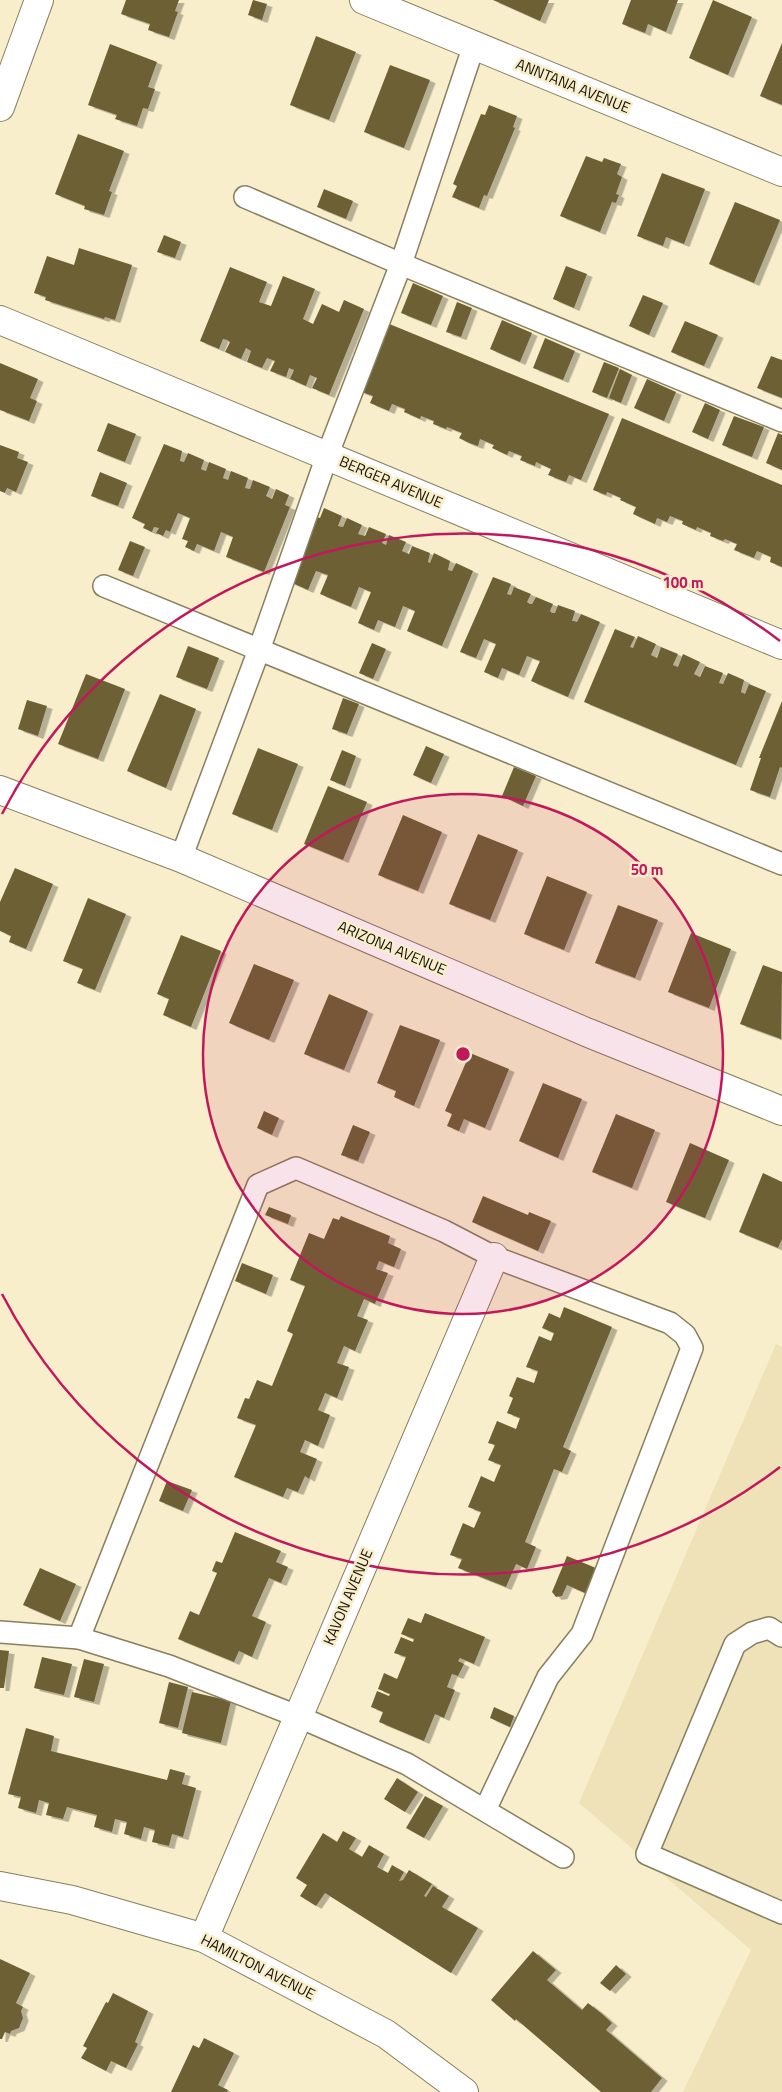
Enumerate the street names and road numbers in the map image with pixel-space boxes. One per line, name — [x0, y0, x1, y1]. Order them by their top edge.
street label: ANNTANA AVENUE — [513, 52, 634, 119]
street label: BERGER AVENUE — [336, 449, 447, 514]
street label: ARIZONA AVENUE — [334, 914, 450, 981]
street label: KAVON AVENUE — [317, 1545, 378, 1649]
street label: HAMILTON AVENUE — [197, 1928, 319, 2005]

